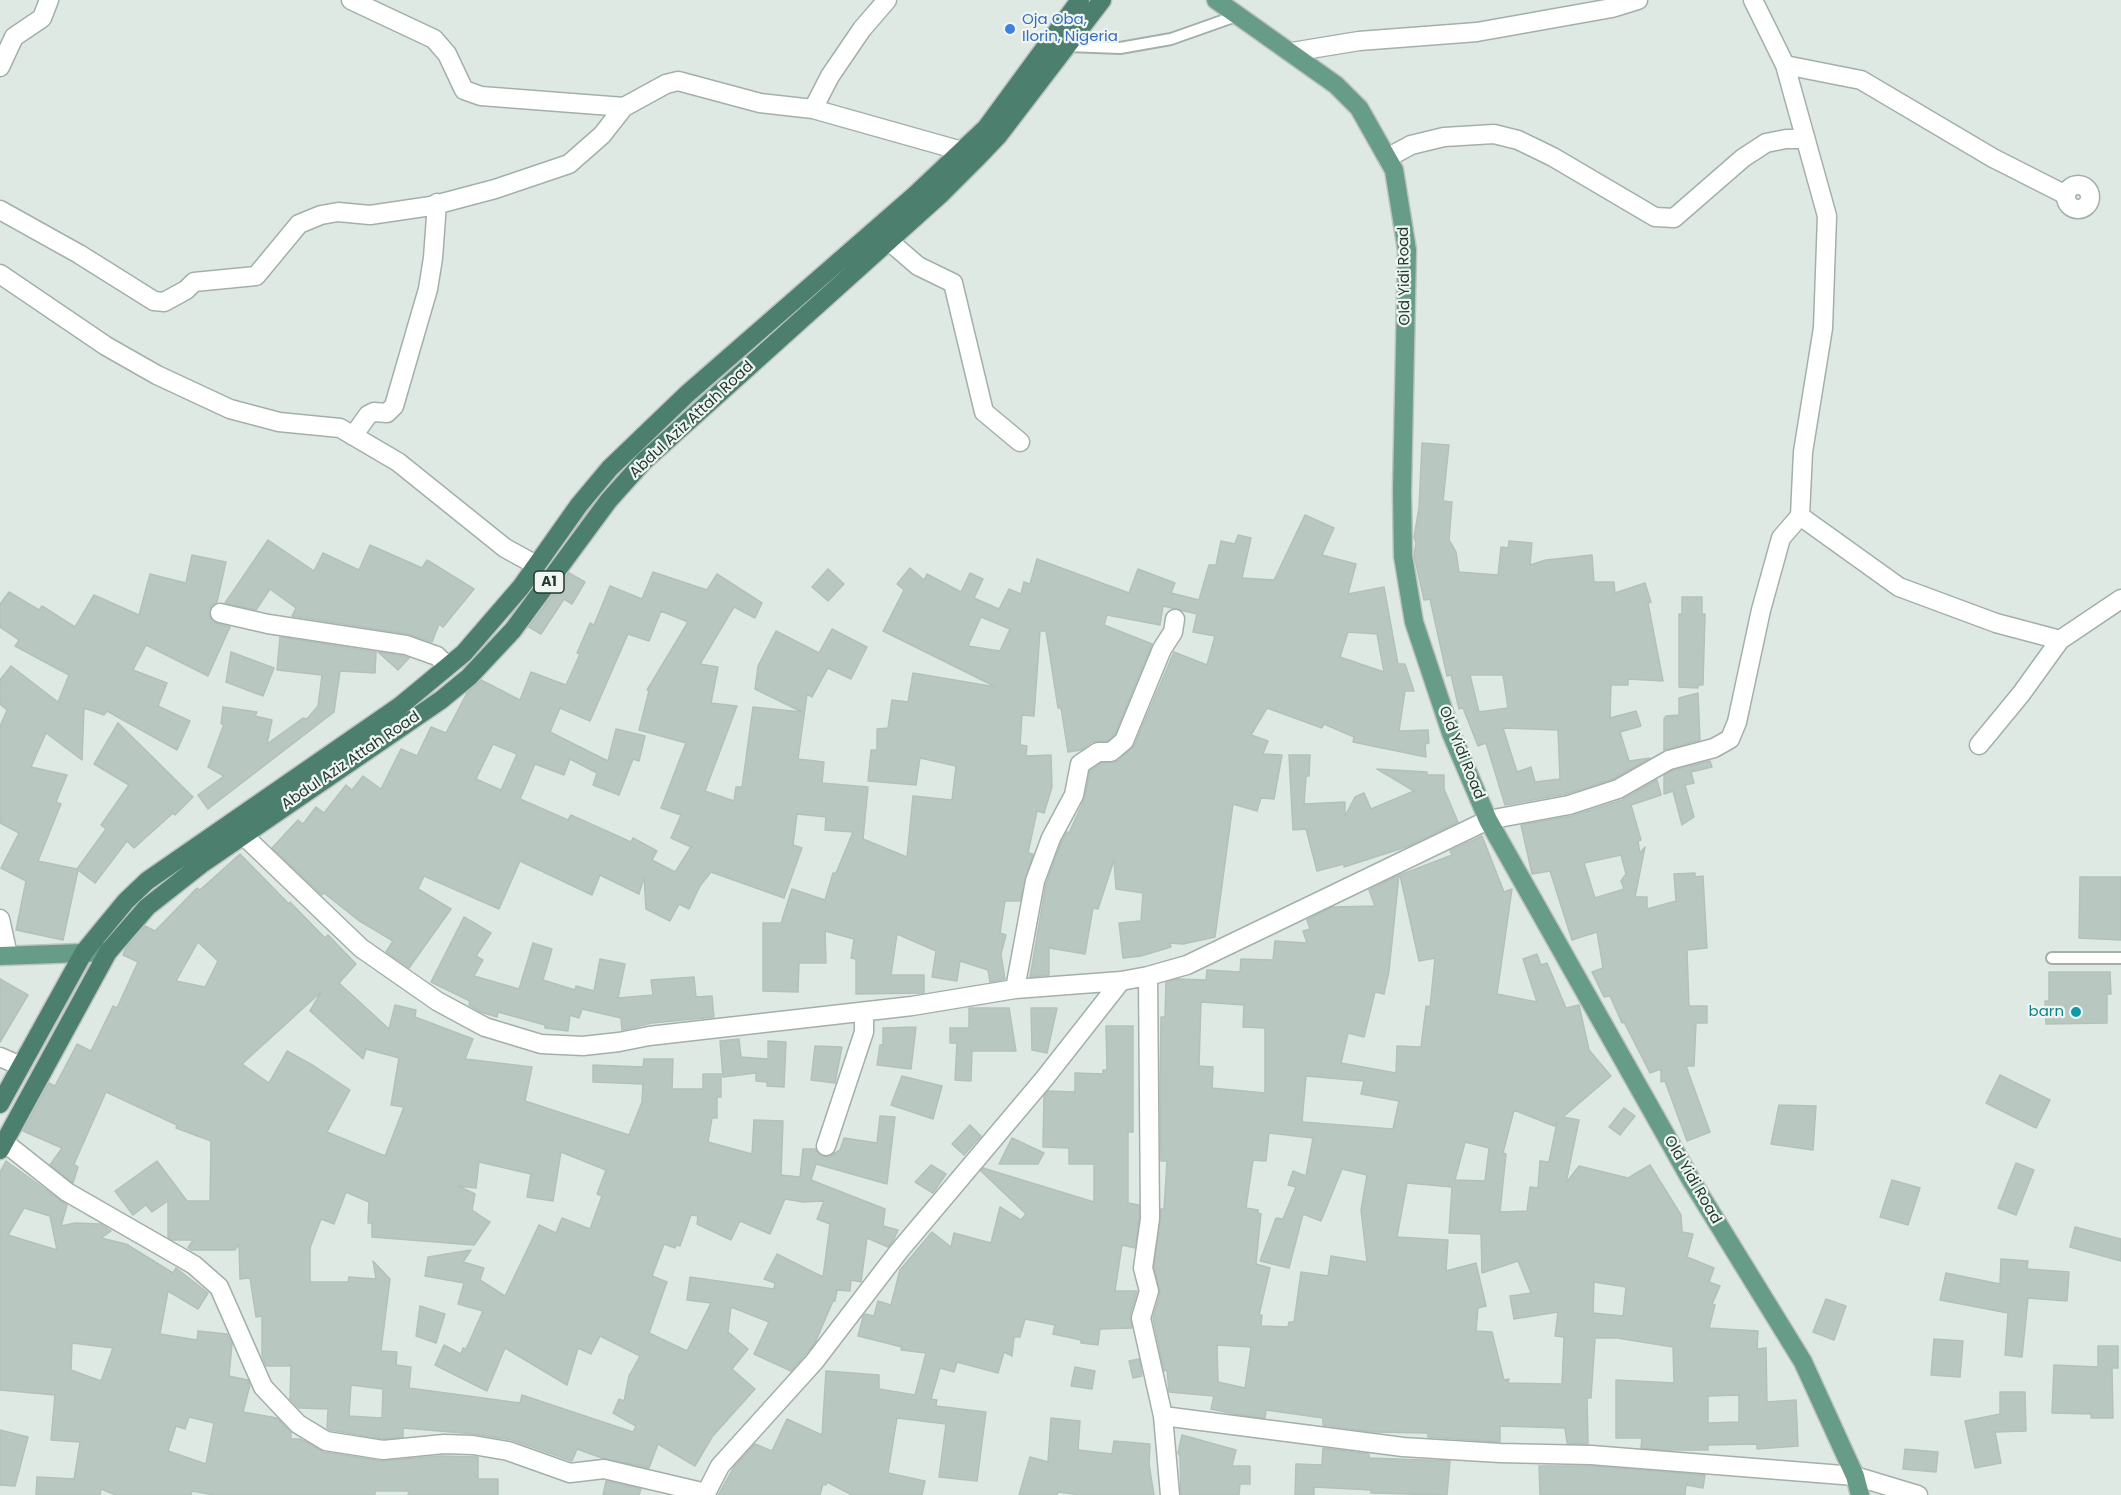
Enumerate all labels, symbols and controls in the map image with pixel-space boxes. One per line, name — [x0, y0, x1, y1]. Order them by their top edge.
place label: Oja Oba, Ilorin, Nigeria — [1022, 11, 1118, 46]
marker: Oja Oba, Ilorin, Nigeria — [1003, 22, 1017, 36]
street label: Old Yidi Road — [1395, 226, 1415, 326]
street label: Abdul Aziz Attah Road — [626, 358, 758, 482]
road number: A1 — [534, 571, 564, 593]
street label: Old Yidi Road — [1434, 704, 1488, 802]
street label: Abdul Aziz Attah Road — [278, 708, 424, 814]
place label: barn — [2029, 1003, 2064, 1021]
marker: barn — [2069, 1005, 2083, 1019]
street label: Old Yidi Road — [1659, 1133, 1725, 1227]

